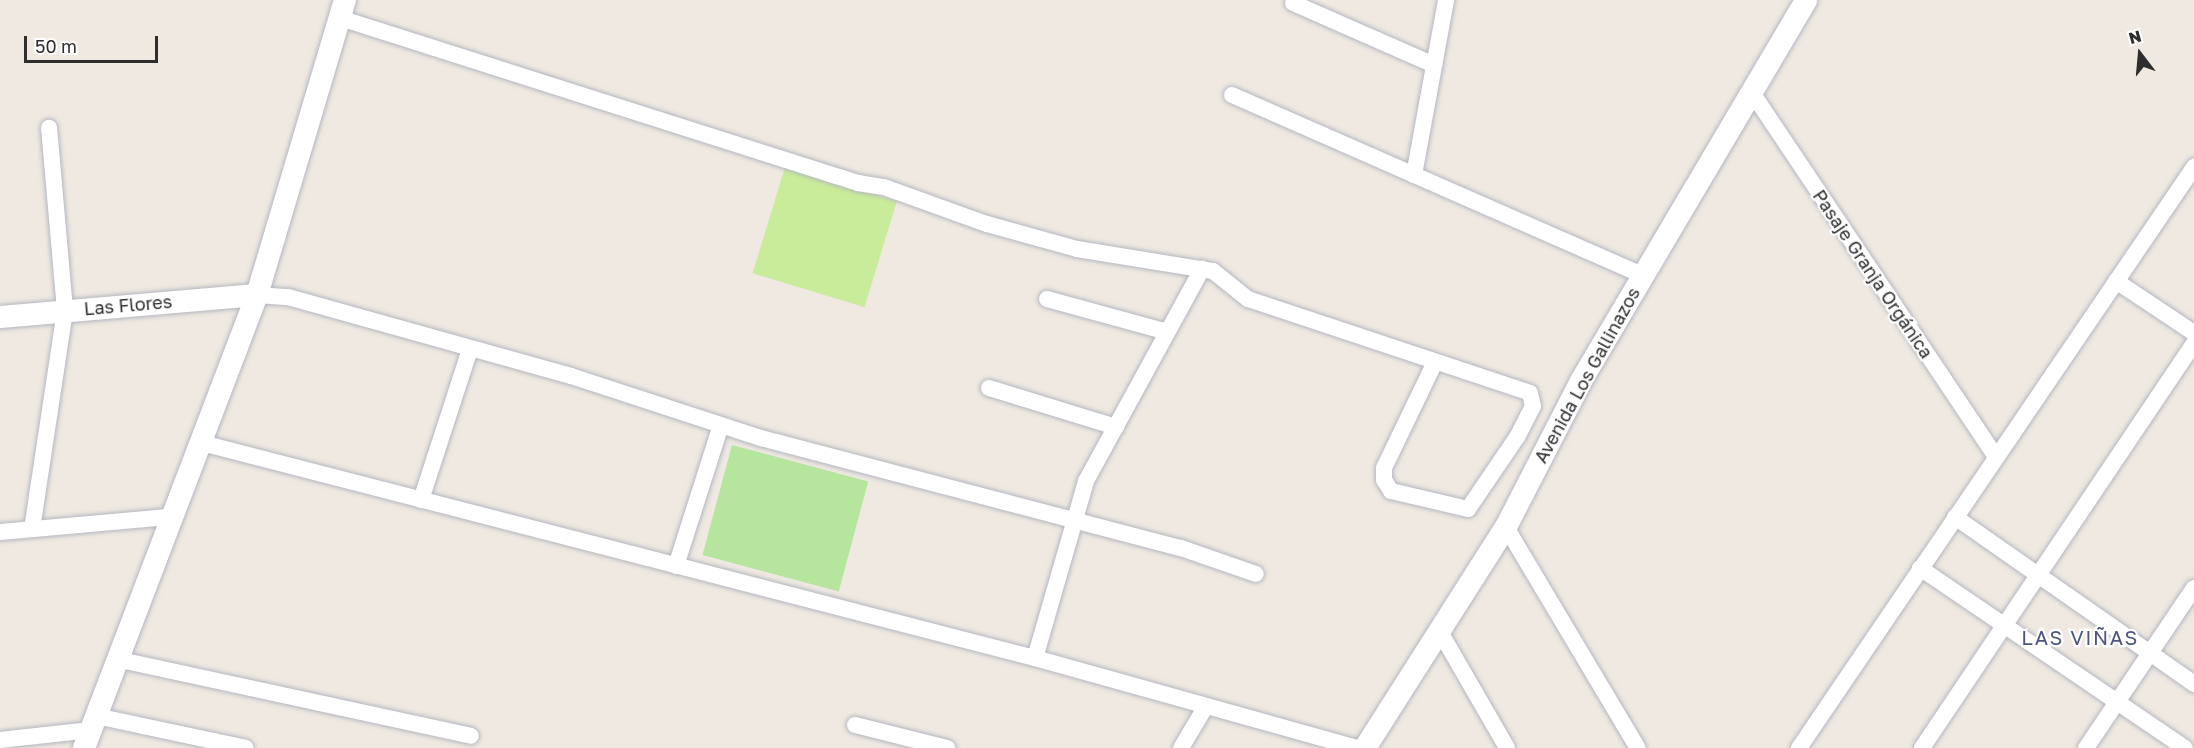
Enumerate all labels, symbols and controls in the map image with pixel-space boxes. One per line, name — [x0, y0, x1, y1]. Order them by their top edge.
scale bar — [27, 24, 160, 62]
north arrow — [2110, 24, 2170, 84]
text: N — [2126, 25, 2144, 48]
text: 50 m — [35, 35, 77, 57]
street label: Pasaje Granja Orgánica — [1808, 186, 1938, 362]
street label: Avenida Los Gallinazos — [1530, 283, 1644, 467]
street label: Las Flores — [83, 290, 173, 320]
district label: LAS VIÑAS — [2021, 625, 2139, 649]

